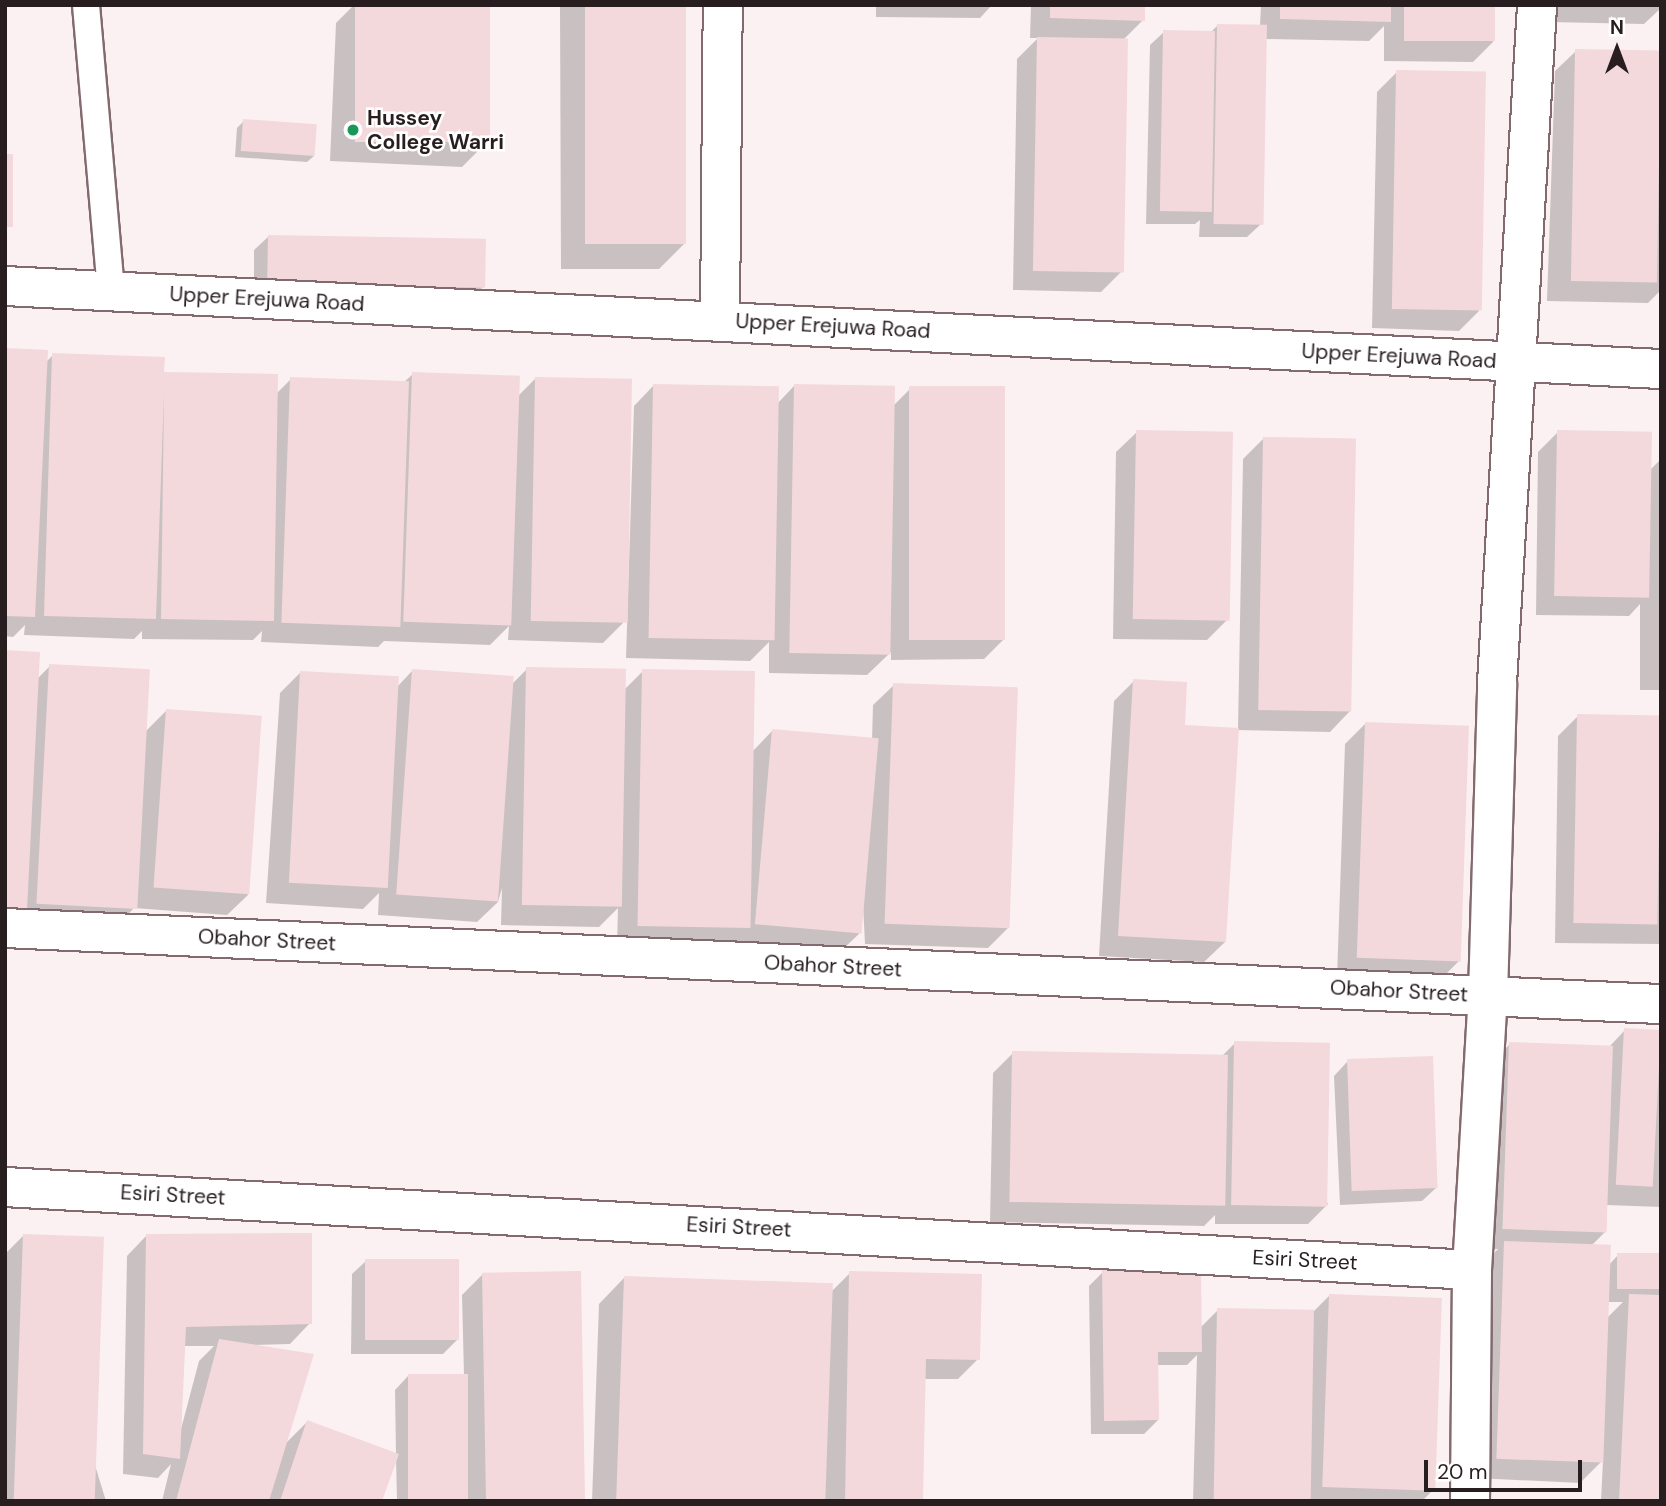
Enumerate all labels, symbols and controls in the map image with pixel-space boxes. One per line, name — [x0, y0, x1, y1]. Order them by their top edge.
north arrow — [1582, 14, 1652, 84]
text: N — [1610, 15, 1624, 40]
place label: Hussey College Warri — [367, 105, 504, 155]
marker: Hussey College Warri — [345, 122, 361, 138]
street label: Upper Erejuwa Road — [169, 281, 365, 317]
street label: Upper Erejuwa Road — [735, 308, 931, 344]
street label: Upper Erejuwa Road — [1301, 338, 1497, 374]
street label: Obahor Street — [197, 924, 337, 956]
street label: Obahor Street — [763, 950, 903, 982]
street label: Obahor Street — [1329, 975, 1469, 1007]
street label: Esiri Street — [120, 1180, 226, 1210]
street label: Esiri Street — [686, 1212, 792, 1242]
street label: Esiri Street — [1252, 1245, 1358, 1275]
scale bar — [1428, 1446, 1586, 1490]
text: 20 m — [1437, 1458, 1488, 1486]

